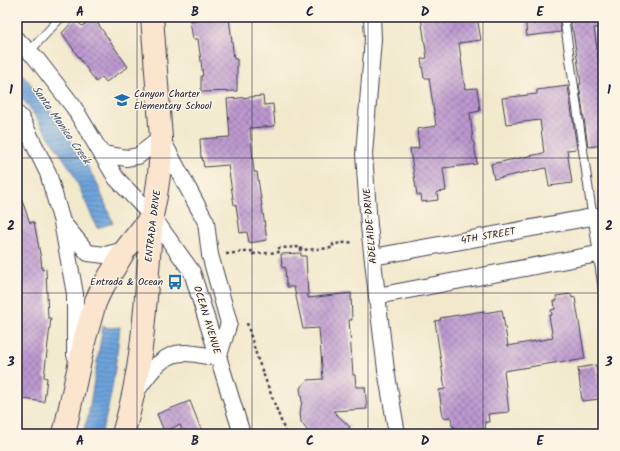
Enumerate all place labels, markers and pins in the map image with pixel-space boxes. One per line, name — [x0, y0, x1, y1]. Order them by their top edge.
place label: Canyon Charter Elementary School — [134, 86, 212, 114]
school or university icon: Canyon Charter Elementary School — [113, 91, 131, 109]
bus stop icon: Entrada & Ocean — [166, 273, 184, 291]
place label: Entrada & Ocean — [90, 274, 163, 290]

